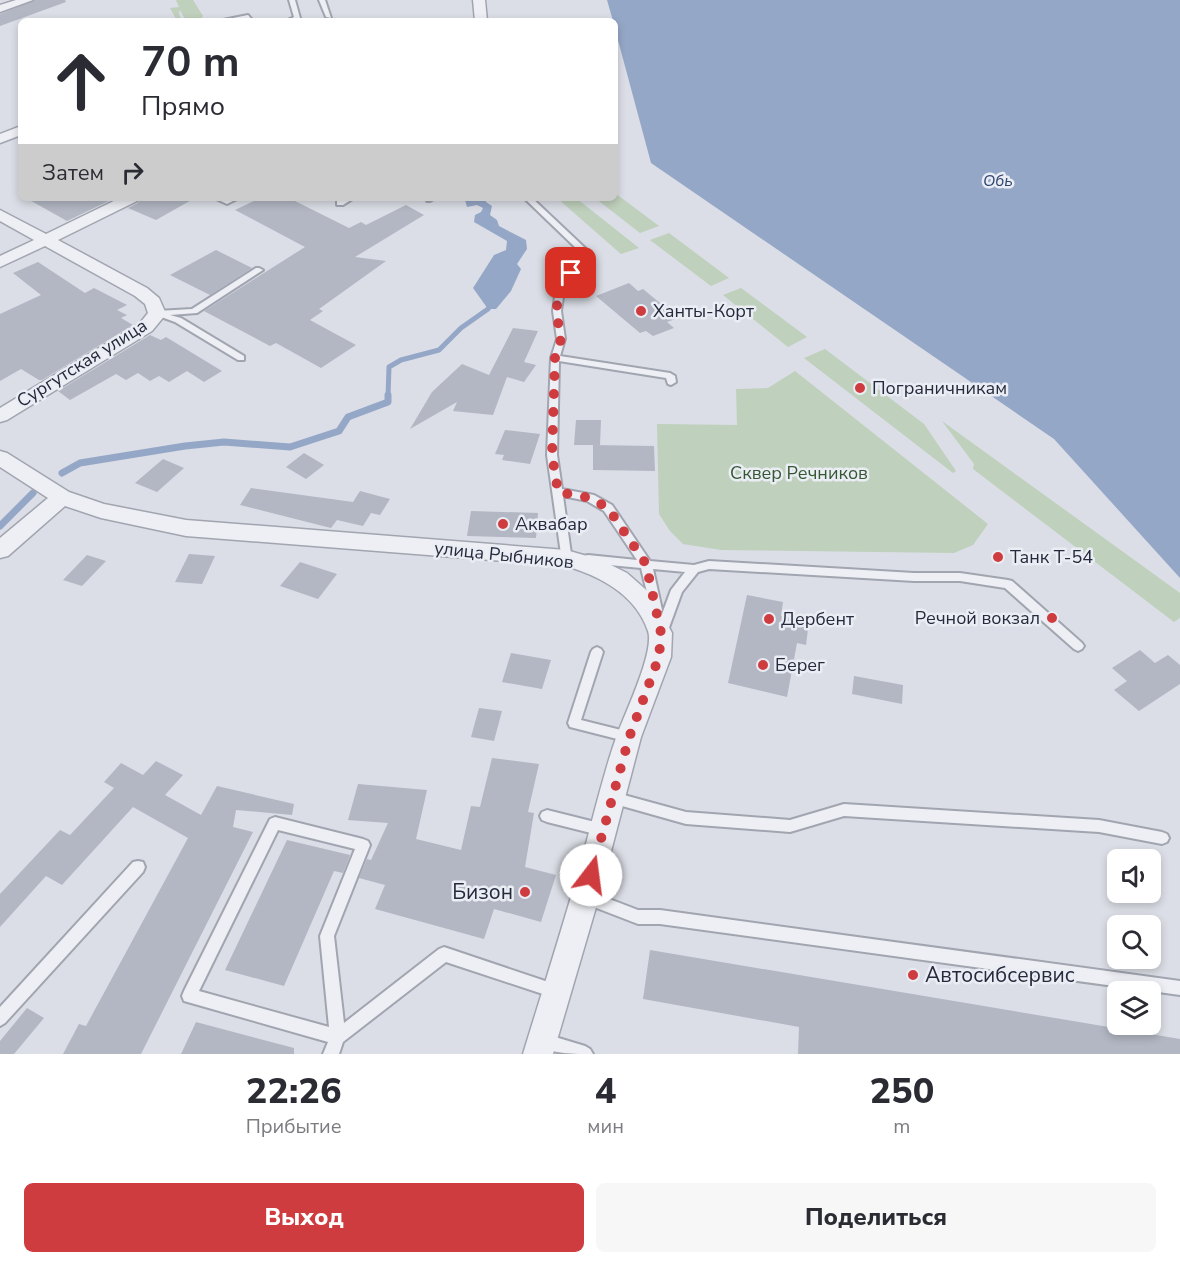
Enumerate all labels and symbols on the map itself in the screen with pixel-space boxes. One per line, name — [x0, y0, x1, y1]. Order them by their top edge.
water label: Обь — [983, 170, 1013, 192]
pin — [545, 247, 596, 298]
place label: Ханты-Корт — [653, 299, 754, 323]
marker: Ханты-Корт — [634, 304, 648, 318]
street label: Сургутская улица — [12, 313, 152, 413]
place label: Пограничникам — [872, 376, 1007, 400]
marker: Пограничникам — [853, 381, 867, 395]
park label: Сквер Речников — [730, 461, 868, 485]
place label: Аквабар — [515, 512, 588, 536]
marker: Аквабар — [496, 517, 510, 531]
street label: улица Рыбников — [433, 536, 575, 574]
place label: Танк Т-54 — [1010, 545, 1093, 569]
marker: Танк Т-54 — [991, 550, 1005, 564]
place label: Речной вокзал — [915, 606, 1040, 630]
place label: Дербент — [781, 607, 854, 631]
marker: Речной вокзал — [1045, 611, 1059, 625]
marker: Дербент — [762, 612, 776, 626]
place label: Берег — [775, 653, 825, 677]
marker: Берег — [756, 658, 770, 672]
position arrow — [559, 843, 623, 907]
place label: Бизон — [452, 878, 513, 906]
marker: Бизон — [518, 885, 532, 899]
place label: Автосибсервис — [925, 961, 1075, 989]
marker: Автосибсервис — [906, 968, 920, 982]

